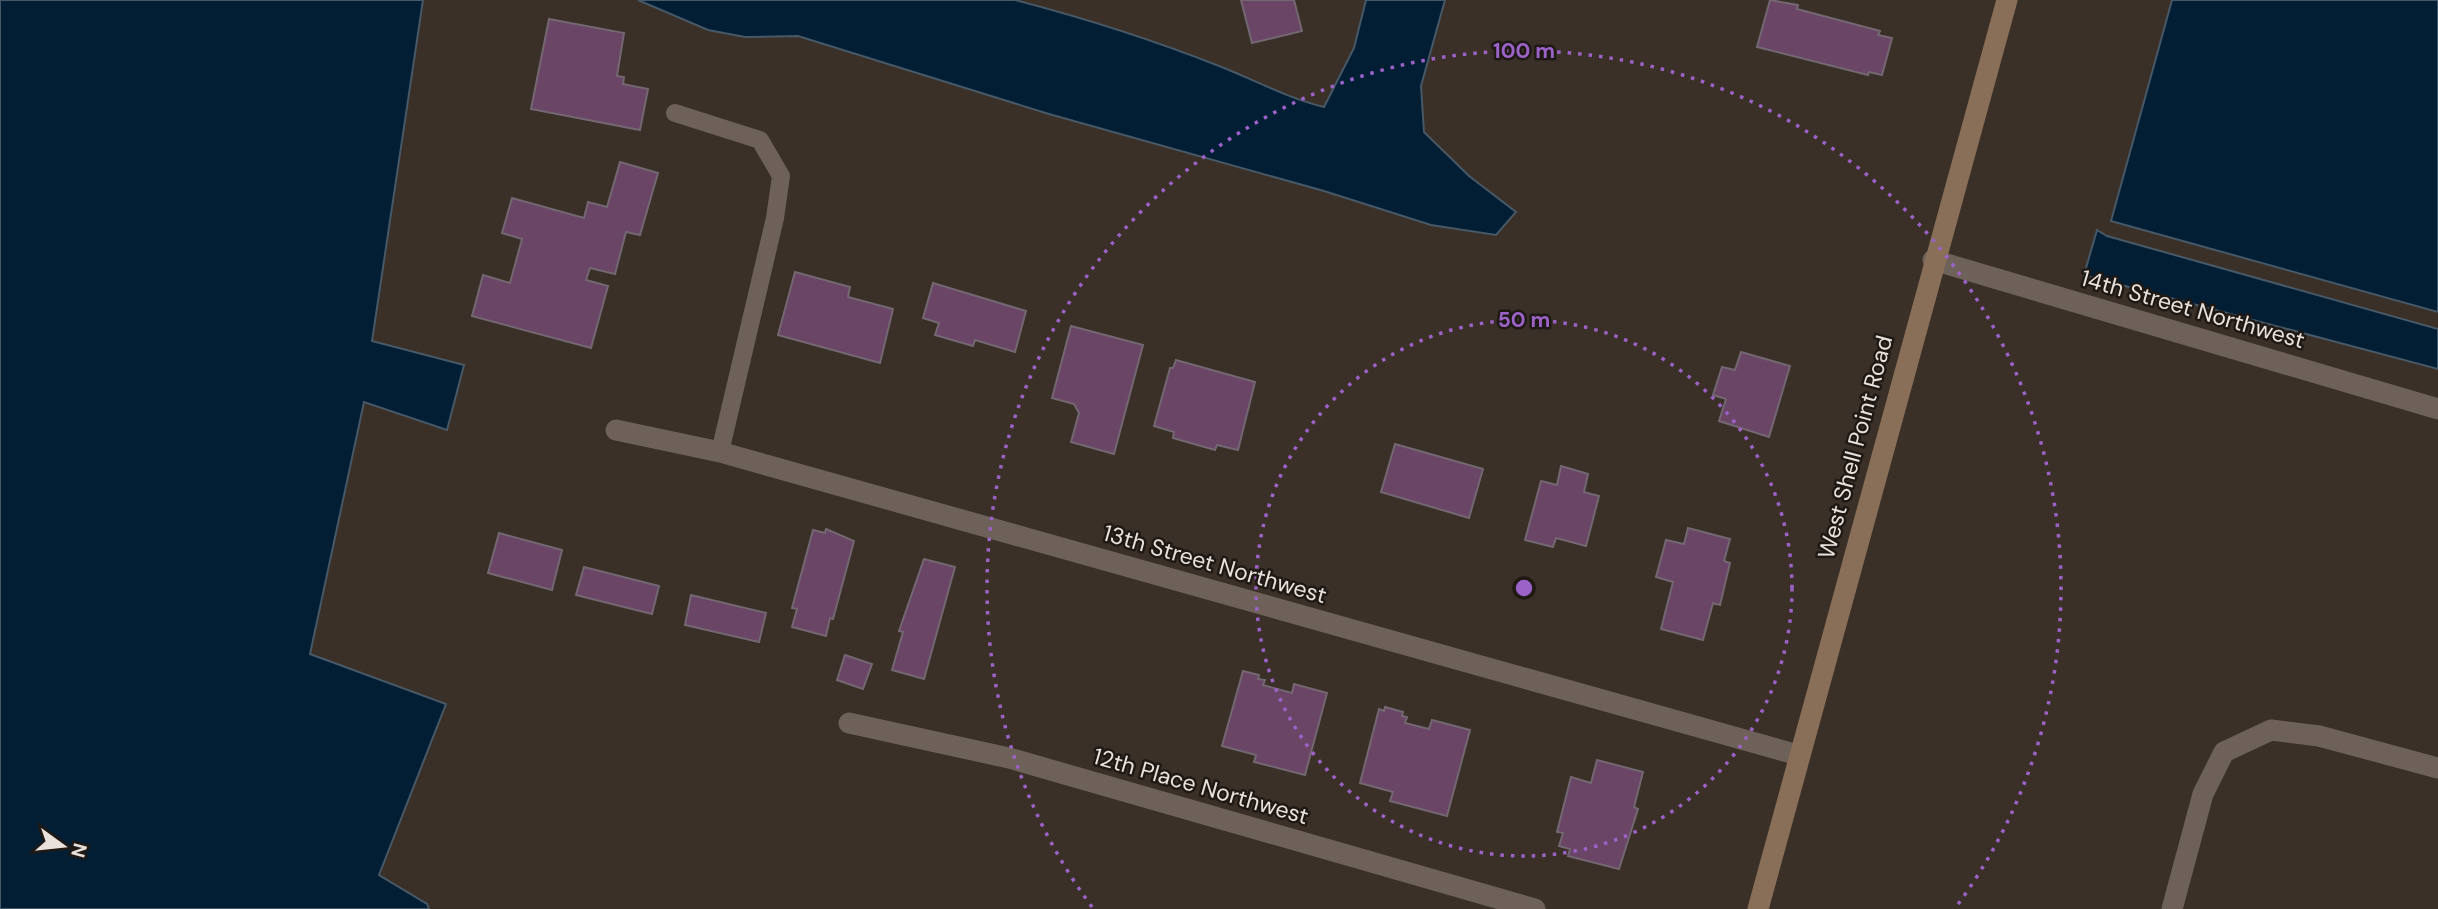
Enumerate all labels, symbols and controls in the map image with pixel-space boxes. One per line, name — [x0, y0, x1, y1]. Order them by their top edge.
text: 100 m — [1493, 37, 1555, 65]
street label: 14th Street Northwest — [2078, 263, 2308, 355]
text: 50 m — [1498, 306, 1550, 334]
street label: West Shell Point Road — [1811, 332, 1899, 562]
street label: 13th Street Northwest — [1100, 518, 1330, 610]
centre of rings — [1512, 576, 1536, 600]
street label: 12th Place Northwest — [1090, 741, 1312, 831]
north arrow — [28, 811, 98, 881]
text: N — [65, 840, 93, 860]

